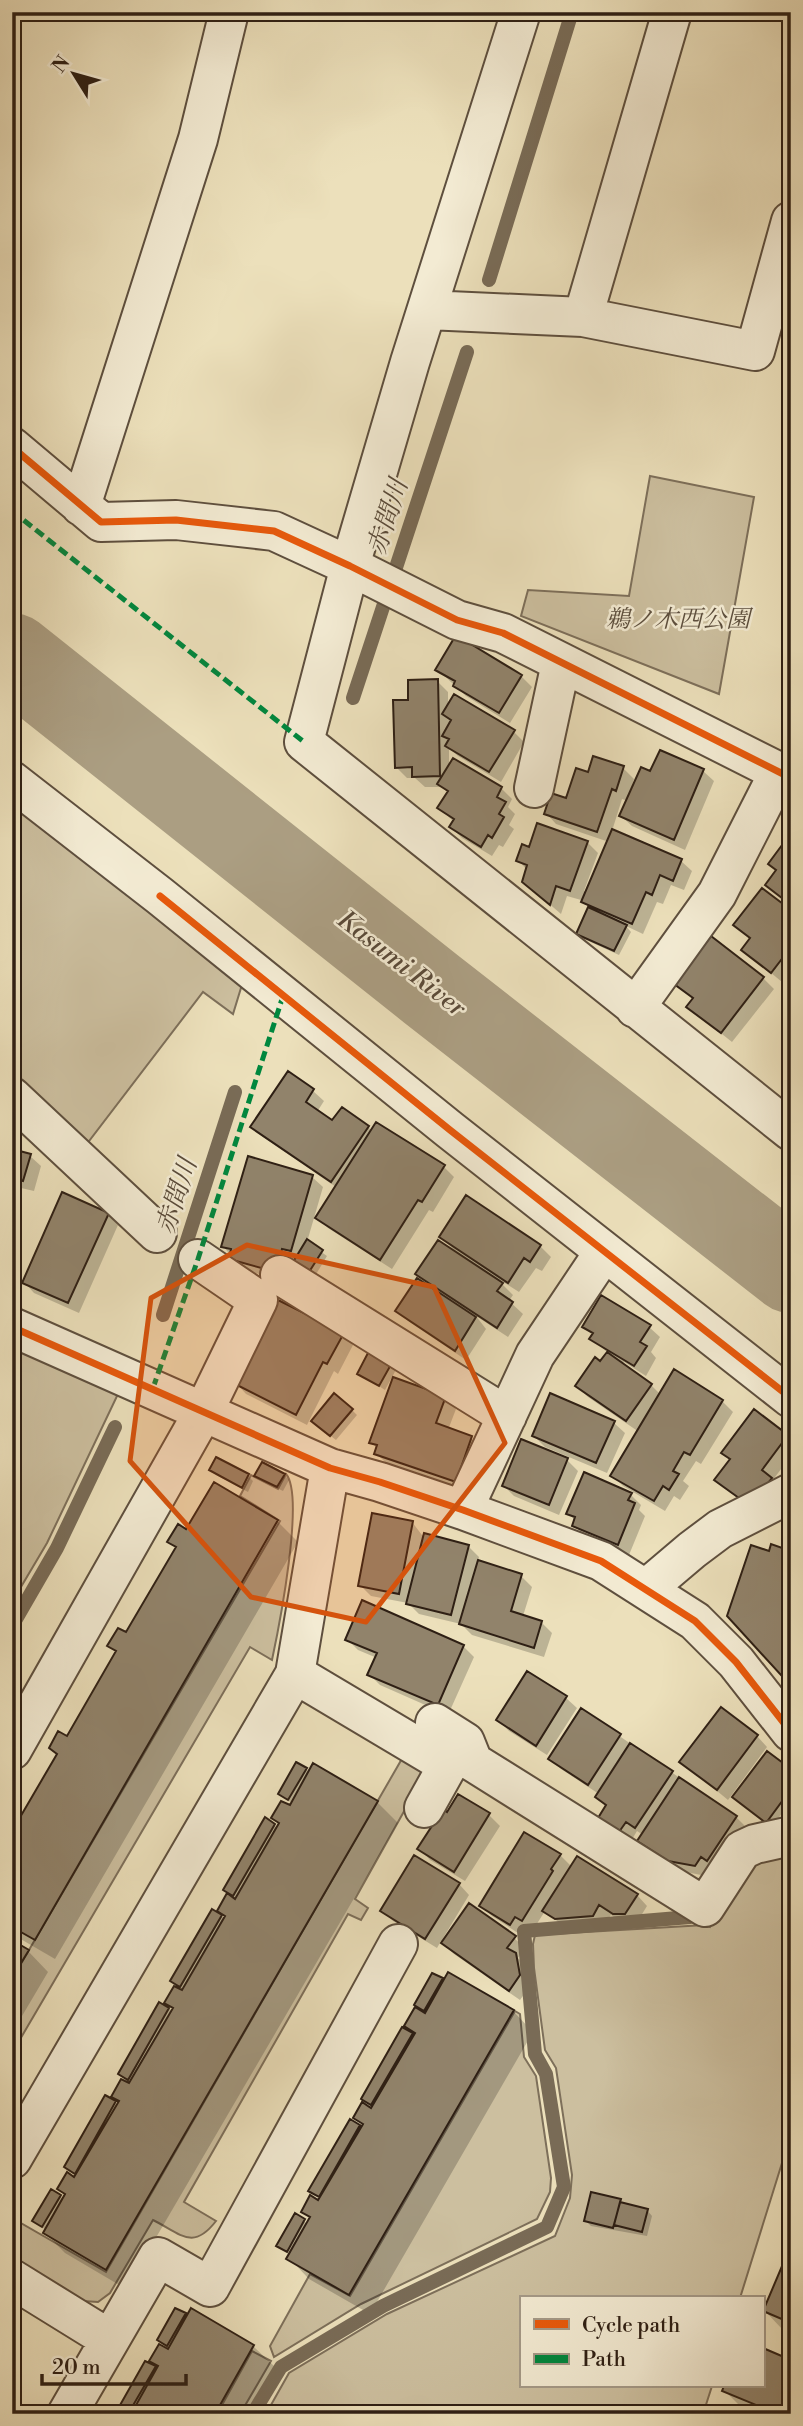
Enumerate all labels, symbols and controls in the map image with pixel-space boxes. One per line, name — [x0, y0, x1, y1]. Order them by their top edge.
north arrow — [38, 38, 108, 108]
text: N — [47, 51, 75, 78]
water label: 赤間川 — [361, 472, 416, 559]
park label: 鵜ノ木西公園 — [606, 605, 754, 635]
water label: Kasumi River — [330, 903, 473, 1025]
water label: 赤間川 — [150, 1151, 205, 1238]
legend — [520, 2296, 764, 2388]
text: Cycle path — [582, 2313, 681, 2339]
scale bar — [42, 2342, 186, 2386]
text: Path — [582, 2347, 627, 2373]
text: 20 m — [52, 2355, 101, 2381]

